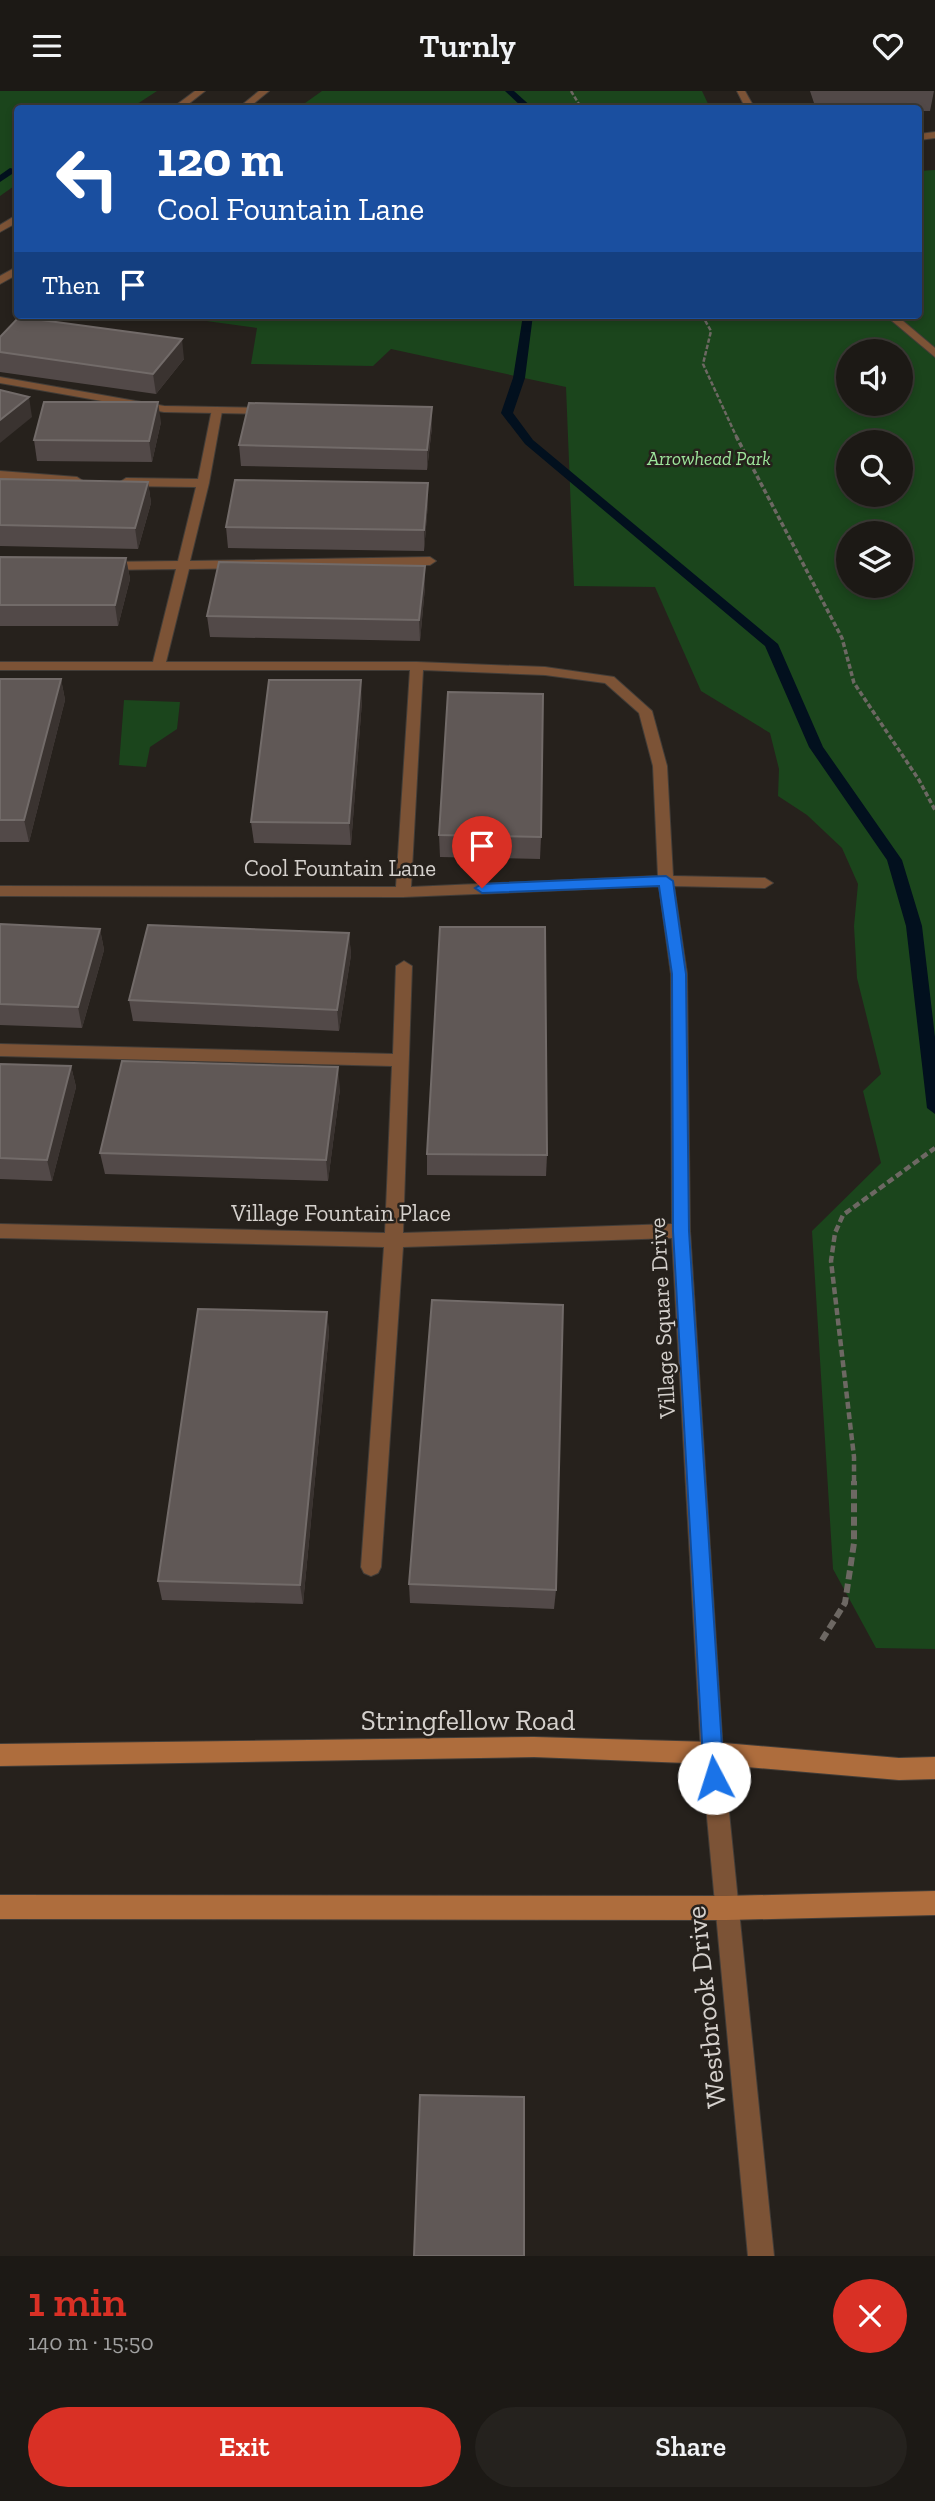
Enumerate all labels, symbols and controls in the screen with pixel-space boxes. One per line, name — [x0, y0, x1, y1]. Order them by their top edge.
icon: menu — [28, 27, 66, 65]
text: Turnly — [419, 27, 516, 65]
icon: heart — [869, 27, 907, 65]
text: 120 m — [157, 130, 283, 189]
icon: left — [42, 133, 133, 224]
text: Cool Fountain Lane — [157, 190, 424, 228]
icon: arrive — [114, 266, 152, 304]
text: Then — [42, 269, 100, 301]
map controls — [836, 339, 913, 598]
button: sound — [836, 339, 913, 416]
button: search — [836, 430, 913, 507]
park label: Arrowhead Park — [646, 447, 771, 470]
button: layers — [836, 521, 913, 598]
pin — [452, 816, 512, 888]
icon: arrive — [463, 827, 501, 865]
street label: Cool Fountain Lane — [244, 854, 436, 882]
street label: Village Fountain Place — [230, 1199, 451, 1227]
street label: Village Square Drive — [643, 1217, 681, 1420]
street label: Stringfellow Road — [361, 1704, 575, 1737]
position arrow — [677, 1741, 751, 1815]
street label: Westbrook Drive — [679, 1904, 733, 2110]
text: 1 min — [28, 2276, 127, 2327]
button: close — [833, 2279, 907, 2353]
text: 140 m · 15:50 — [28, 2328, 154, 2356]
button: Exit — [28, 2407, 461, 2487]
button: Share — [475, 2407, 907, 2487]

